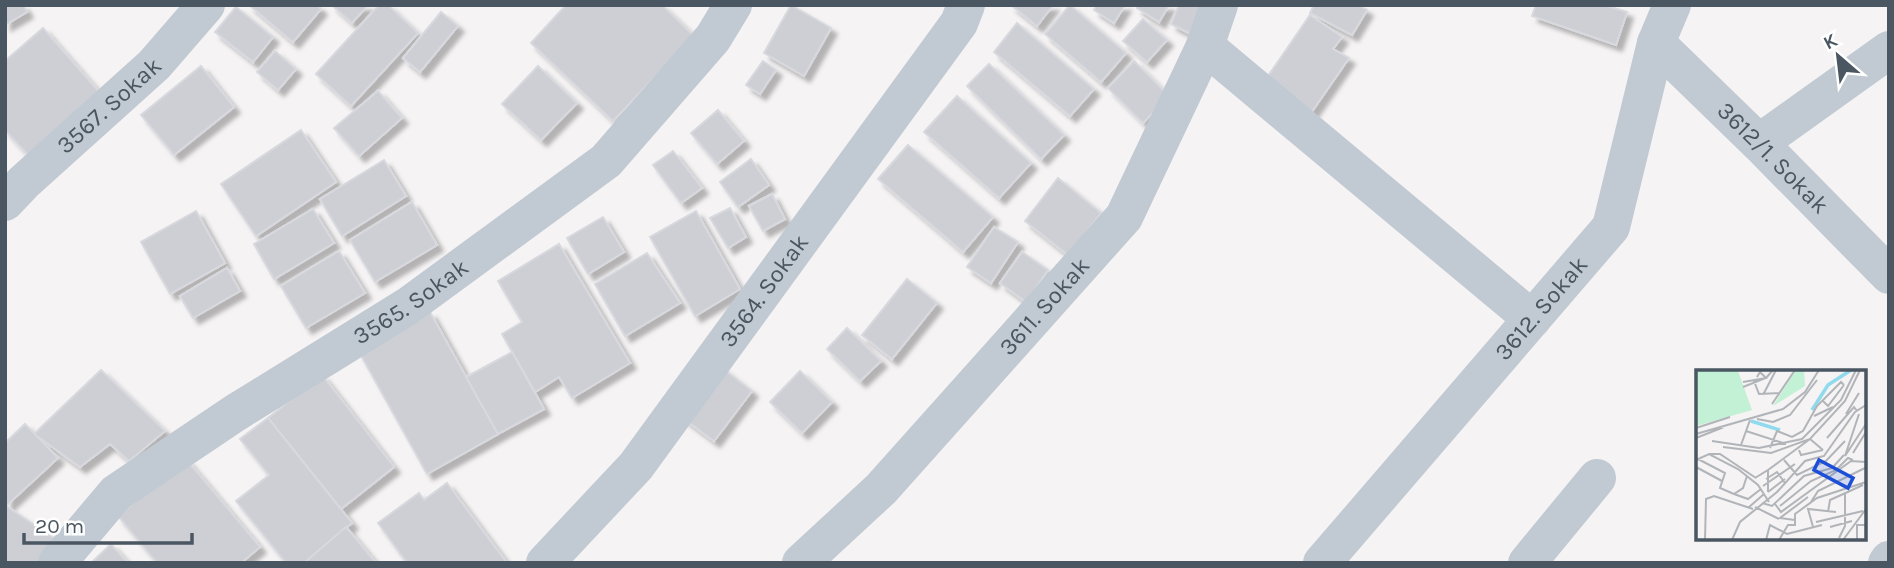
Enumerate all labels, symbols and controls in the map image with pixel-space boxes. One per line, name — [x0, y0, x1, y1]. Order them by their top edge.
north arrow — [1803, 21, 1873, 91]
text: K — [1820, 29, 1842, 55]
street label: 3567. Sokak — [51, 51, 167, 160]
street label: 3612/1. Sokak — [1712, 96, 1835, 219]
street label: 3564. Sokak — [713, 229, 814, 353]
street label: 3612. Sokak — [1489, 251, 1593, 366]
street label: 3611. Sokak — [993, 252, 1095, 361]
street label: 3565. Sokak — [348, 253, 474, 350]
inset map — [1696, 370, 1866, 540]
scale bar — [24, 502, 192, 546]
text: 20 m — [35, 514, 84, 538]

